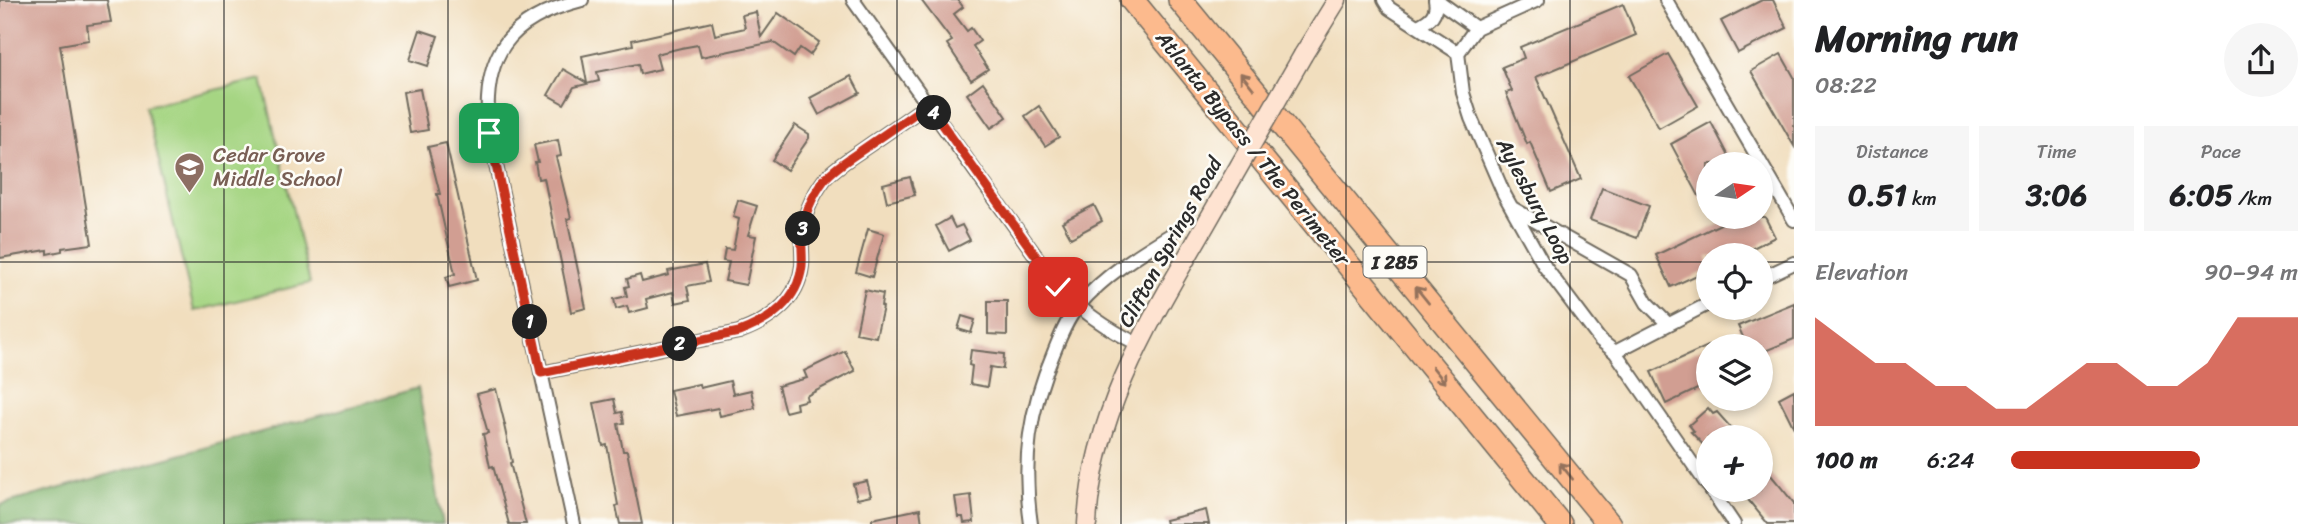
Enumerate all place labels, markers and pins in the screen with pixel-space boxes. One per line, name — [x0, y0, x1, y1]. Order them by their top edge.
pin: 4 — [916, 96, 951, 130]
pin — [459, 103, 519, 163]
place label: Cedar Grove Middle School — [213, 136, 343, 198]
school or university icon: Cedar Grove Middle School — [173, 150, 207, 194]
pin: 3 — [786, 212, 820, 246]
pin — [1028, 257, 1088, 317]
pin: 1 — [512, 304, 548, 340]
pin: 2 — [662, 326, 698, 362]

